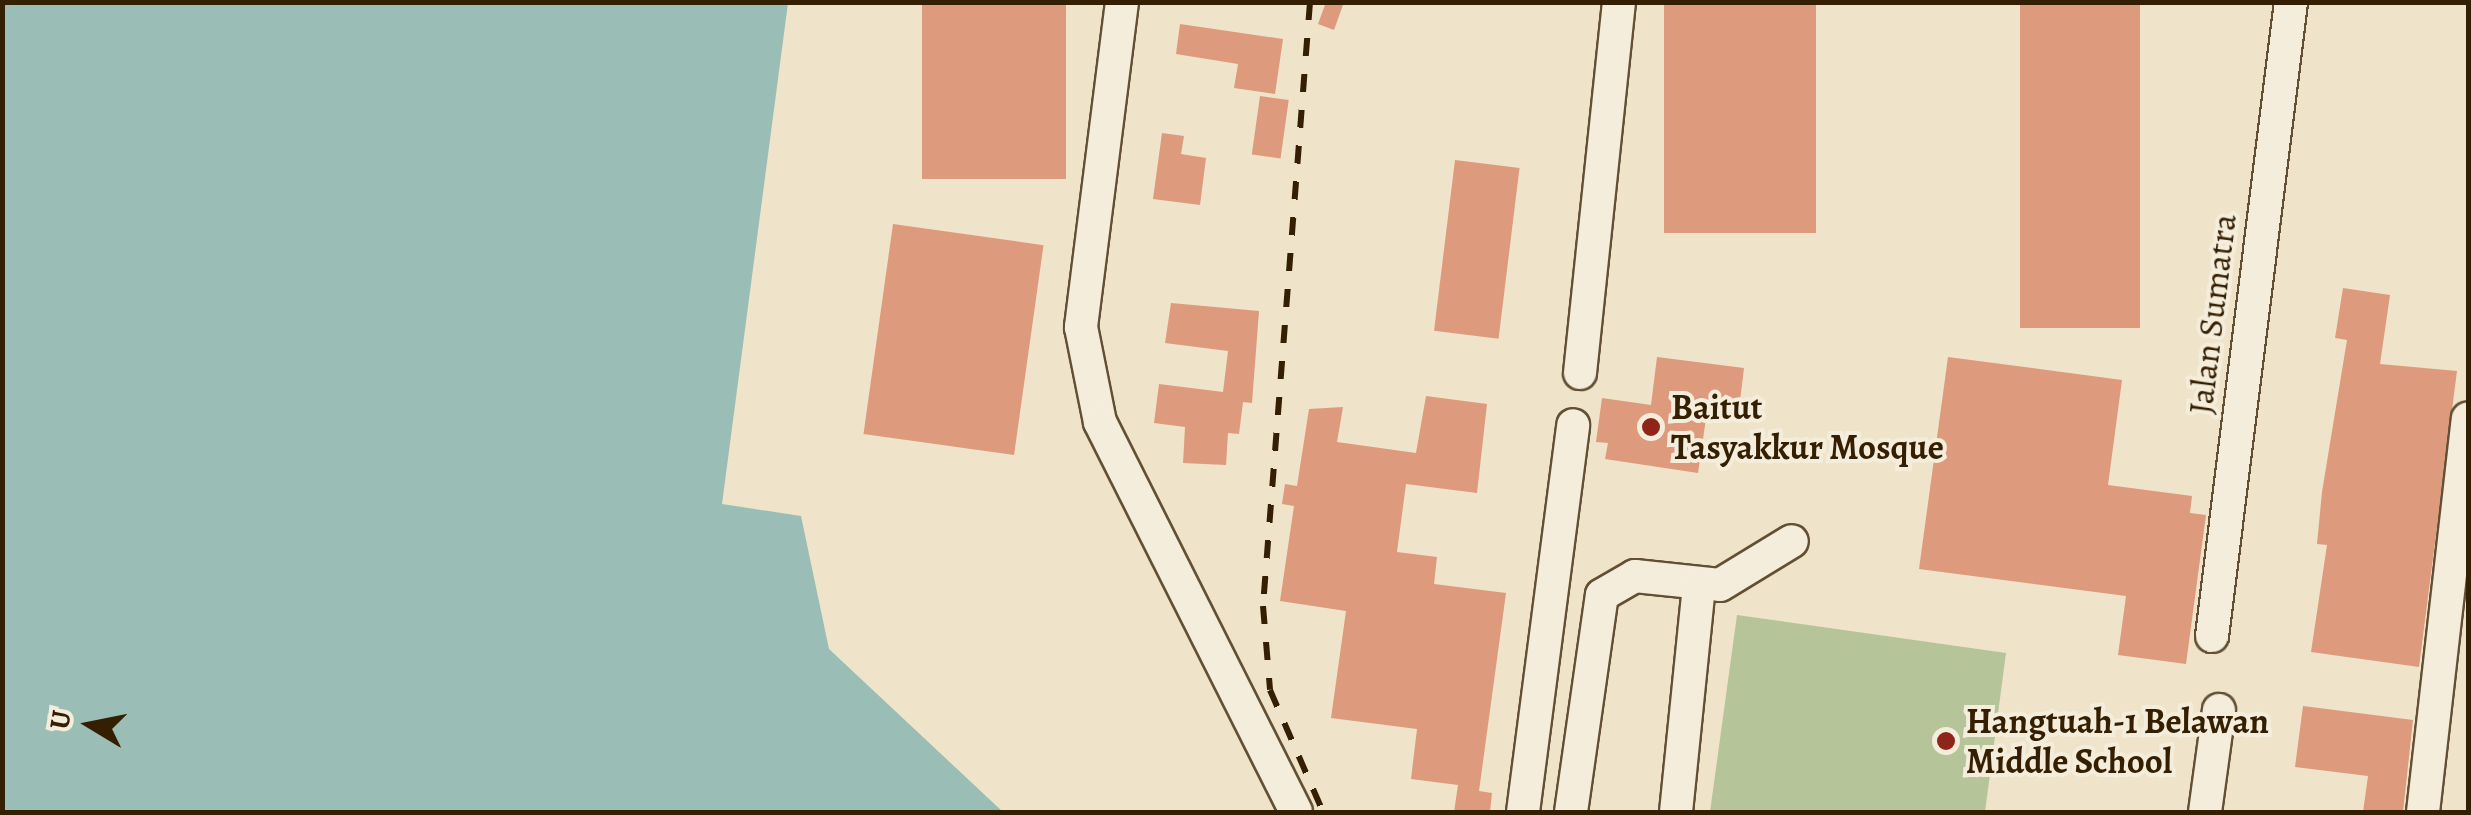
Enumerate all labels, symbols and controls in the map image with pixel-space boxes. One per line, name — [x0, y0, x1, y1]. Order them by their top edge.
street label: Jalan Sumatra — [2179, 211, 2245, 417]
place label: Baitut Tasyakkur Mosque — [1671, 386, 1944, 468]
marker: Baitut Tasyakkur Mosque — [1640, 416, 1662, 438]
north arrow — [40, 675, 140, 775]
place label: Hangtuah-1 Belawan Middle School — [1966, 700, 2269, 782]
text: U — [40, 707, 81, 732]
marker: Hangtuah-1 Belawan Middle School — [1935, 730, 1957, 752]

